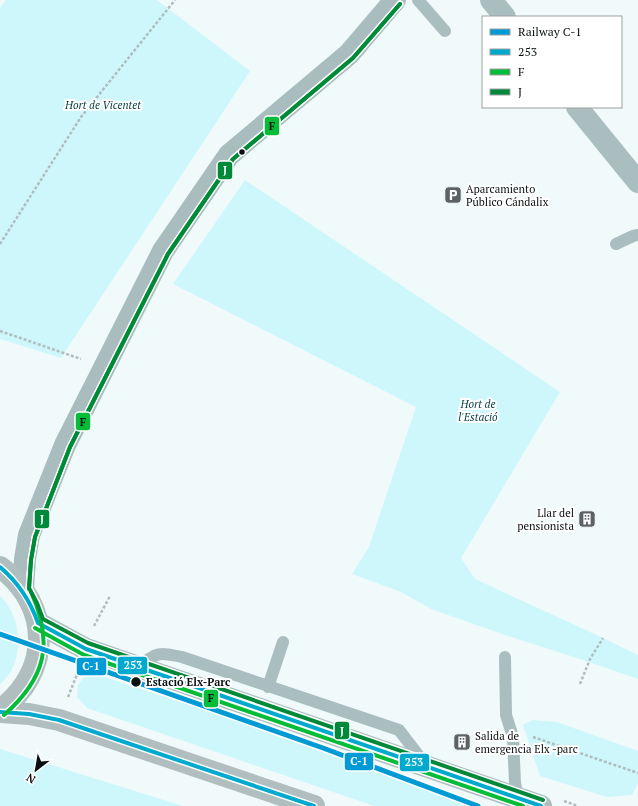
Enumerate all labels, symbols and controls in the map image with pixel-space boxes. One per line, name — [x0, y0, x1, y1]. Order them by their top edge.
legend — [482, 16, 622, 108]
text: Railway C-1 — [518, 24, 582, 39]
text: 253 — [518, 44, 537, 59]
text: F — [518, 64, 525, 79]
text: J — [518, 84, 522, 99]
park label: Hort de Vicentet — [64, 98, 141, 112]
line badge: F — [264, 116, 280, 136]
text: F — [269, 119, 275, 133]
unlabelled marker — [237, 147, 247, 157]
line badge: J — [217, 161, 233, 180]
text: J — [223, 163, 227, 177]
place label: Aparcamiento Público Cándalix — [466, 182, 549, 209]
parking icon: Aparcamiento Público Cándalix — [443, 185, 463, 205]
park label: Hort de l'Estació — [458, 397, 498, 424]
line badge: F — [75, 412, 91, 431]
text: F — [80, 415, 86, 429]
place label: Llar del pensionista — [517, 506, 574, 533]
line badge: J — [34, 509, 50, 529]
building icon: Llar del pensionista — [577, 509, 597, 529]
text: J — [40, 512, 44, 526]
line badge: 253 — [117, 656, 148, 675]
line badge: C-1 — [76, 657, 107, 676]
text: 253 — [124, 658, 142, 672]
text: C-1 — [82, 659, 100, 673]
marker: Estació Elx-Parc — [129, 675, 143, 689]
place label: Estació Elx-Parc — [146, 675, 231, 689]
line badge: F — [203, 689, 219, 708]
text: F — [208, 691, 214, 705]
line badge: J — [334, 721, 350, 740]
text: J — [340, 724, 344, 738]
place label: Salida de emergencia Elx -parc — [475, 729, 578, 756]
building icon: Salida de emergencia Elx -parc — [452, 732, 472, 752]
north arrow — [16, 750, 56, 790]
line badge: C-1 — [344, 752, 374, 771]
line badge: 253 — [399, 753, 430, 772]
text: C-1 — [350, 754, 368, 768]
text: 253 — [405, 755, 423, 769]
text: N — [23, 770, 38, 787]

